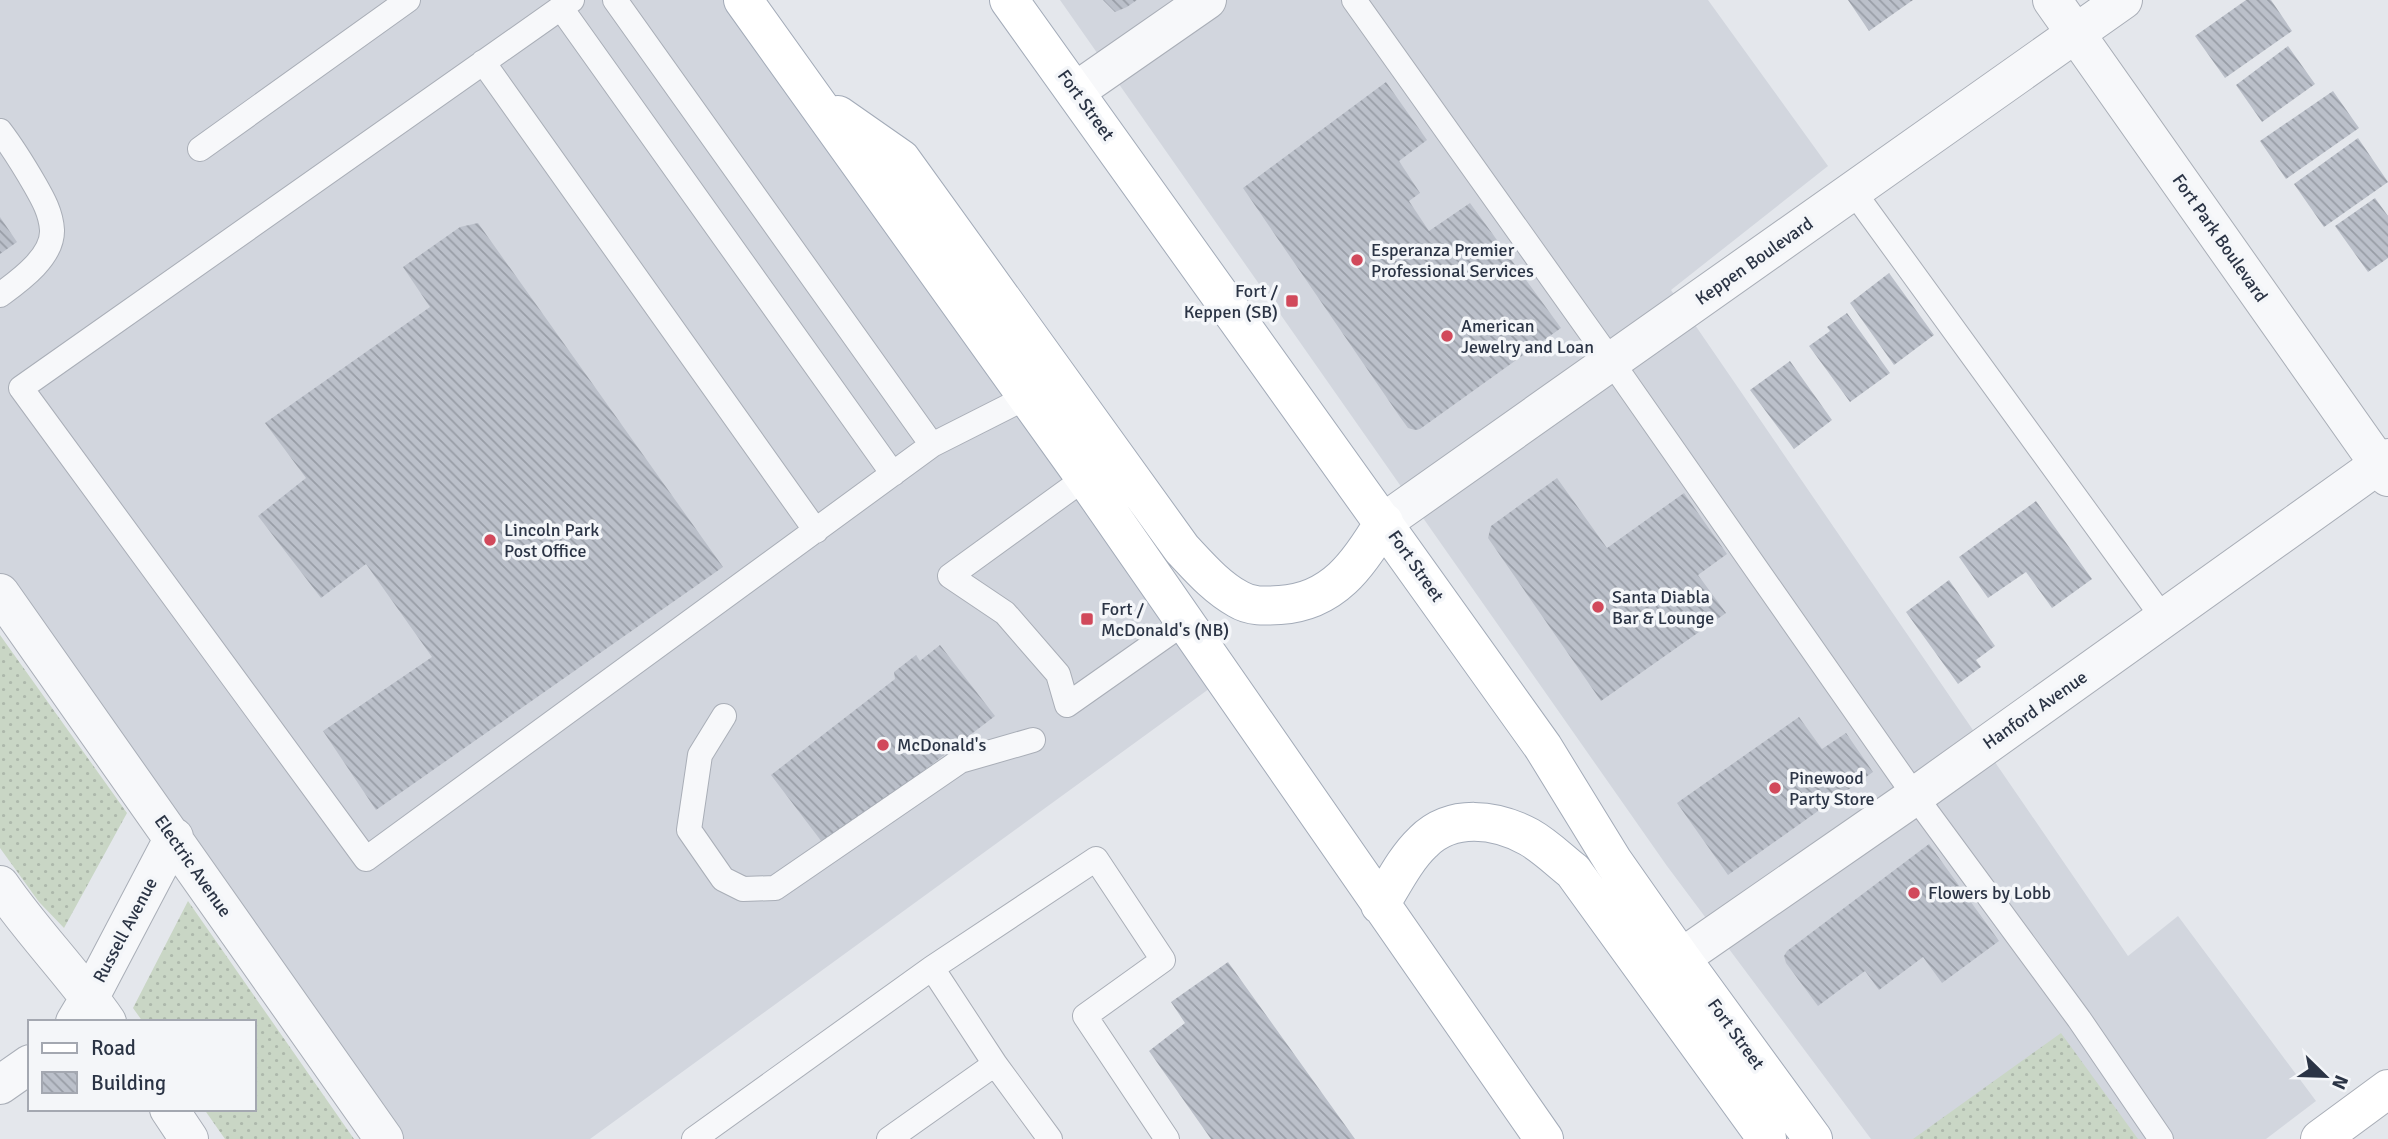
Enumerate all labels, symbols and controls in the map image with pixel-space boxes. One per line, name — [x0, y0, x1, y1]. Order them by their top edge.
street label: Fort Street — [1053, 65, 1119, 145]
street label: Fort Park Boulevard — [2168, 170, 2272, 306]
street label: Keppen Boulevard — [1691, 212, 1817, 310]
place label: Esperanza Premier Professional Services — [1371, 239, 1534, 282]
marker: Esperanza Premier Professional Services — [1349, 252, 1365, 268]
place label: Fort / Keppen (SB) — [1184, 280, 1278, 323]
marker: Fort / Keppen (SB) — [1284, 293, 1300, 309]
place label: American Jewelry and Loan — [1461, 315, 1594, 358]
marker: American Jewelry and Loan — [1439, 328, 1455, 344]
place label: Lincoln Park Post Office — [504, 519, 599, 562]
street label: Fort Street — [1383, 526, 1449, 606]
marker: Lincoln Park Post Office — [482, 532, 498, 548]
place label: Santa Diabla Bar & Lounge — [1612, 586, 1714, 629]
place label: Fort / McDonald's (NB) — [1101, 598, 1229, 641]
marker: Santa Diabla Bar & Lounge — [1590, 599, 1606, 615]
marker: Fort / McDonald's (NB) — [1079, 611, 1095, 627]
street label: Hanford Avenue — [1978, 666, 2092, 754]
place label: McDonald's — [897, 734, 986, 756]
marker: McDonald's — [875, 737, 891, 753]
place label: Pinewood Party Store — [1789, 767, 1874, 810]
marker: Pinewood Party Store — [1767, 780, 1783, 796]
street label: Electric Avenue — [150, 811, 236, 921]
street label: Russell Avenue — [88, 874, 162, 986]
place label: Flowers by Lobb — [1928, 882, 2051, 904]
marker: Flowers by Lobb — [1906, 885, 1922, 901]
street label: Fort Street — [1703, 994, 1769, 1074]
legend — [28, 1020, 256, 1111]
text: Road — [91, 1035, 136, 1061]
north arrow — [2290, 1041, 2360, 1111]
text: Building — [91, 1070, 166, 1096]
text: N — [2326, 1071, 2353, 1093]

